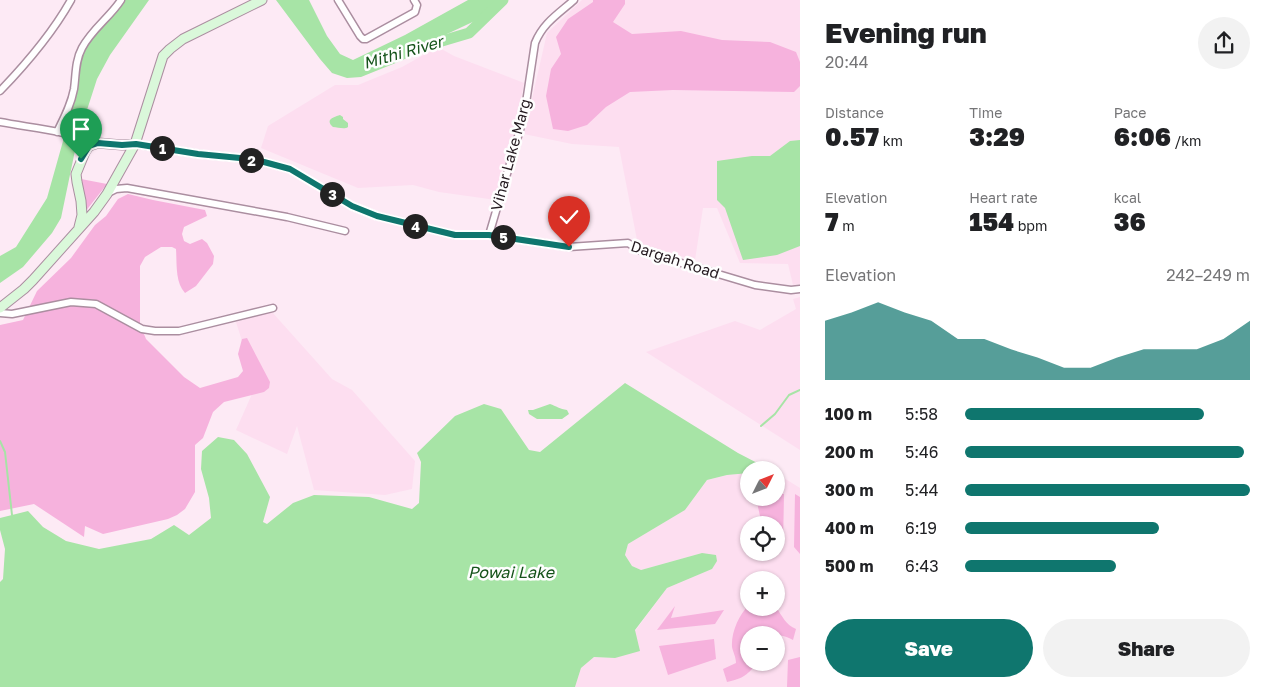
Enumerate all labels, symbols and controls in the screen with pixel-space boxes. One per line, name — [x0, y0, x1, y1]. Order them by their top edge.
text: Evening run — [825, 16, 987, 49]
button: share — [1198, 17, 1250, 69]
water label: Mithi River — [361, 30, 448, 73]
text: 20:44 — [825, 52, 869, 72]
street label: Vihar Lake Marg — [486, 97, 534, 213]
text: Distance — [825, 104, 884, 121]
text: Time — [969, 104, 1002, 121]
text: Pace — [1114, 104, 1146, 121]
pin — [60, 108, 102, 159]
icon: arrive — [67, 115, 95, 143]
text: 0.57 — [825, 121, 879, 152]
text: 3:29 — [969, 121, 1025, 152]
text: 6:06 — [1114, 121, 1171, 152]
text: km — [879, 132, 903, 149]
text: /km — [1171, 132, 1201, 149]
pin: 1 — [150, 136, 174, 160]
text: 1 — [159, 140, 166, 157]
pin: 2 — [238, 148, 264, 172]
text: 2 — [247, 152, 256, 169]
pin: 3 — [320, 182, 344, 206]
text: 3 — [328, 186, 337, 203]
text: Elevation — [825, 189, 887, 206]
text: Heart rate — [969, 189, 1038, 206]
text: kcal — [1114, 189, 1141, 206]
pin — [548, 196, 590, 247]
icon: check — [555, 203, 583, 231]
text: 7 — [825, 206, 839, 237]
text: 154 — [969, 206, 1014, 237]
text: 36 — [1114, 206, 1146, 237]
pin: 4 — [402, 214, 428, 238]
text: m — [839, 217, 855, 234]
text: bpm — [1014, 217, 1047, 234]
text: 4 — [411, 218, 420, 235]
pin: 5 — [490, 224, 516, 250]
text: 5 — [499, 229, 508, 246]
street label: Dargah Road — [629, 236, 722, 282]
text: Elevation — [825, 265, 896, 285]
text: 242–249 m — [1166, 265, 1250, 285]
text: 100 m — [825, 404, 872, 424]
text: 5:58 — [905, 404, 938, 424]
text: 200 m — [825, 442, 874, 462]
text: 5:46 — [905, 442, 939, 462]
north arrow — [740, 461, 785, 506]
map controls — [740, 461, 785, 671]
text: 300 m — [825, 480, 874, 500]
text: 5:44 — [905, 480, 939, 500]
button: locate — [740, 516, 785, 561]
text: 400 m — [825, 518, 874, 538]
text: 6:19 — [905, 518, 937, 538]
text: 500 m — [825, 556, 874, 576]
text: 6:43 — [905, 556, 939, 576]
water label: Powai Lake — [468, 562, 556, 582]
button: + — [740, 571, 785, 616]
button: Save — [825, 619, 1033, 677]
button: Share — [1043, 619, 1250, 677]
button: − — [740, 626, 785, 671]

